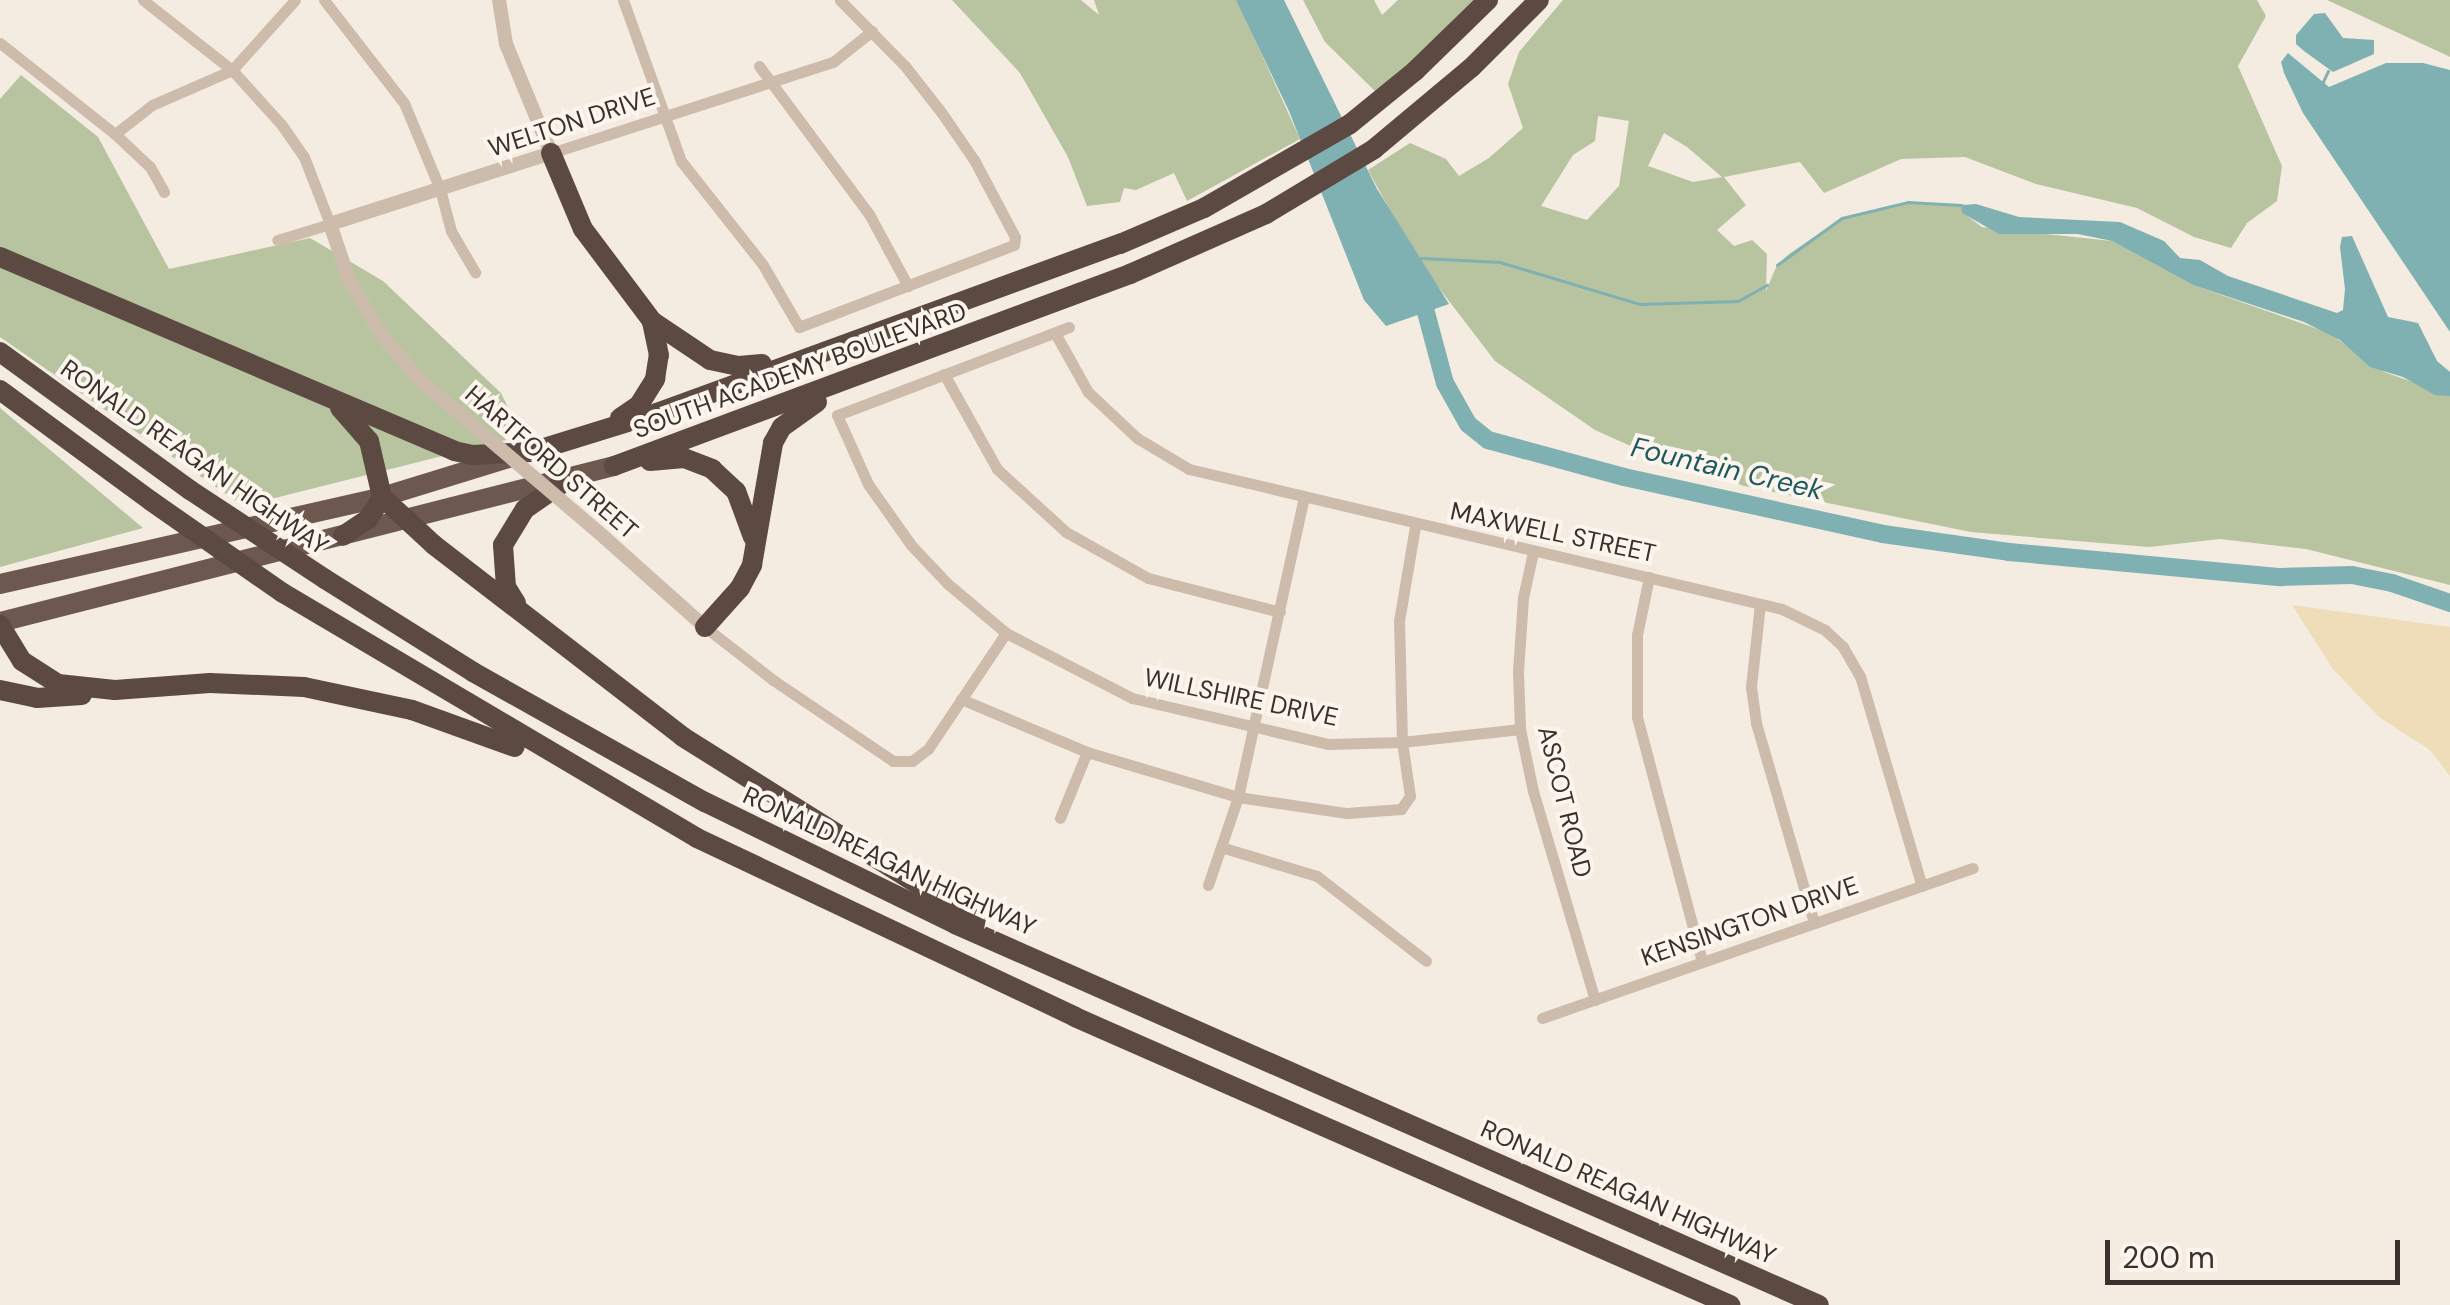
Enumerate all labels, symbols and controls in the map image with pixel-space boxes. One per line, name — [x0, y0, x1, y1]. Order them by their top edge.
street label: WELTON DRIVE — [485, 82, 659, 164]
street label: SOUTH ACADEMY BOULEVARD — [629, 297, 971, 445]
street label: RONALD REAGAN HIGHWAY — [54, 354, 334, 562]
street label: HARTFORD STREET — [458, 380, 644, 546]
water label: Fountain Creek — [1628, 431, 1826, 507]
street label: MAXWELL STREET — [1448, 497, 1658, 569]
street label: WILLSHIRE DRIVE — [1141, 663, 1341, 733]
street label: ASCOT ROAD — [1531, 723, 1597, 881]
street label: RONALD REAGAN HIGHWAY — [738, 781, 1040, 943]
street label: KENSINGTON DRIVE — [1637, 871, 1863, 973]
street label: RONALD REAGAN HIGHWAY — [1476, 1114, 1780, 1272]
scale bar — [2110, 1220, 2405, 1282]
text: 200 m — [2122, 1238, 2215, 1277]

